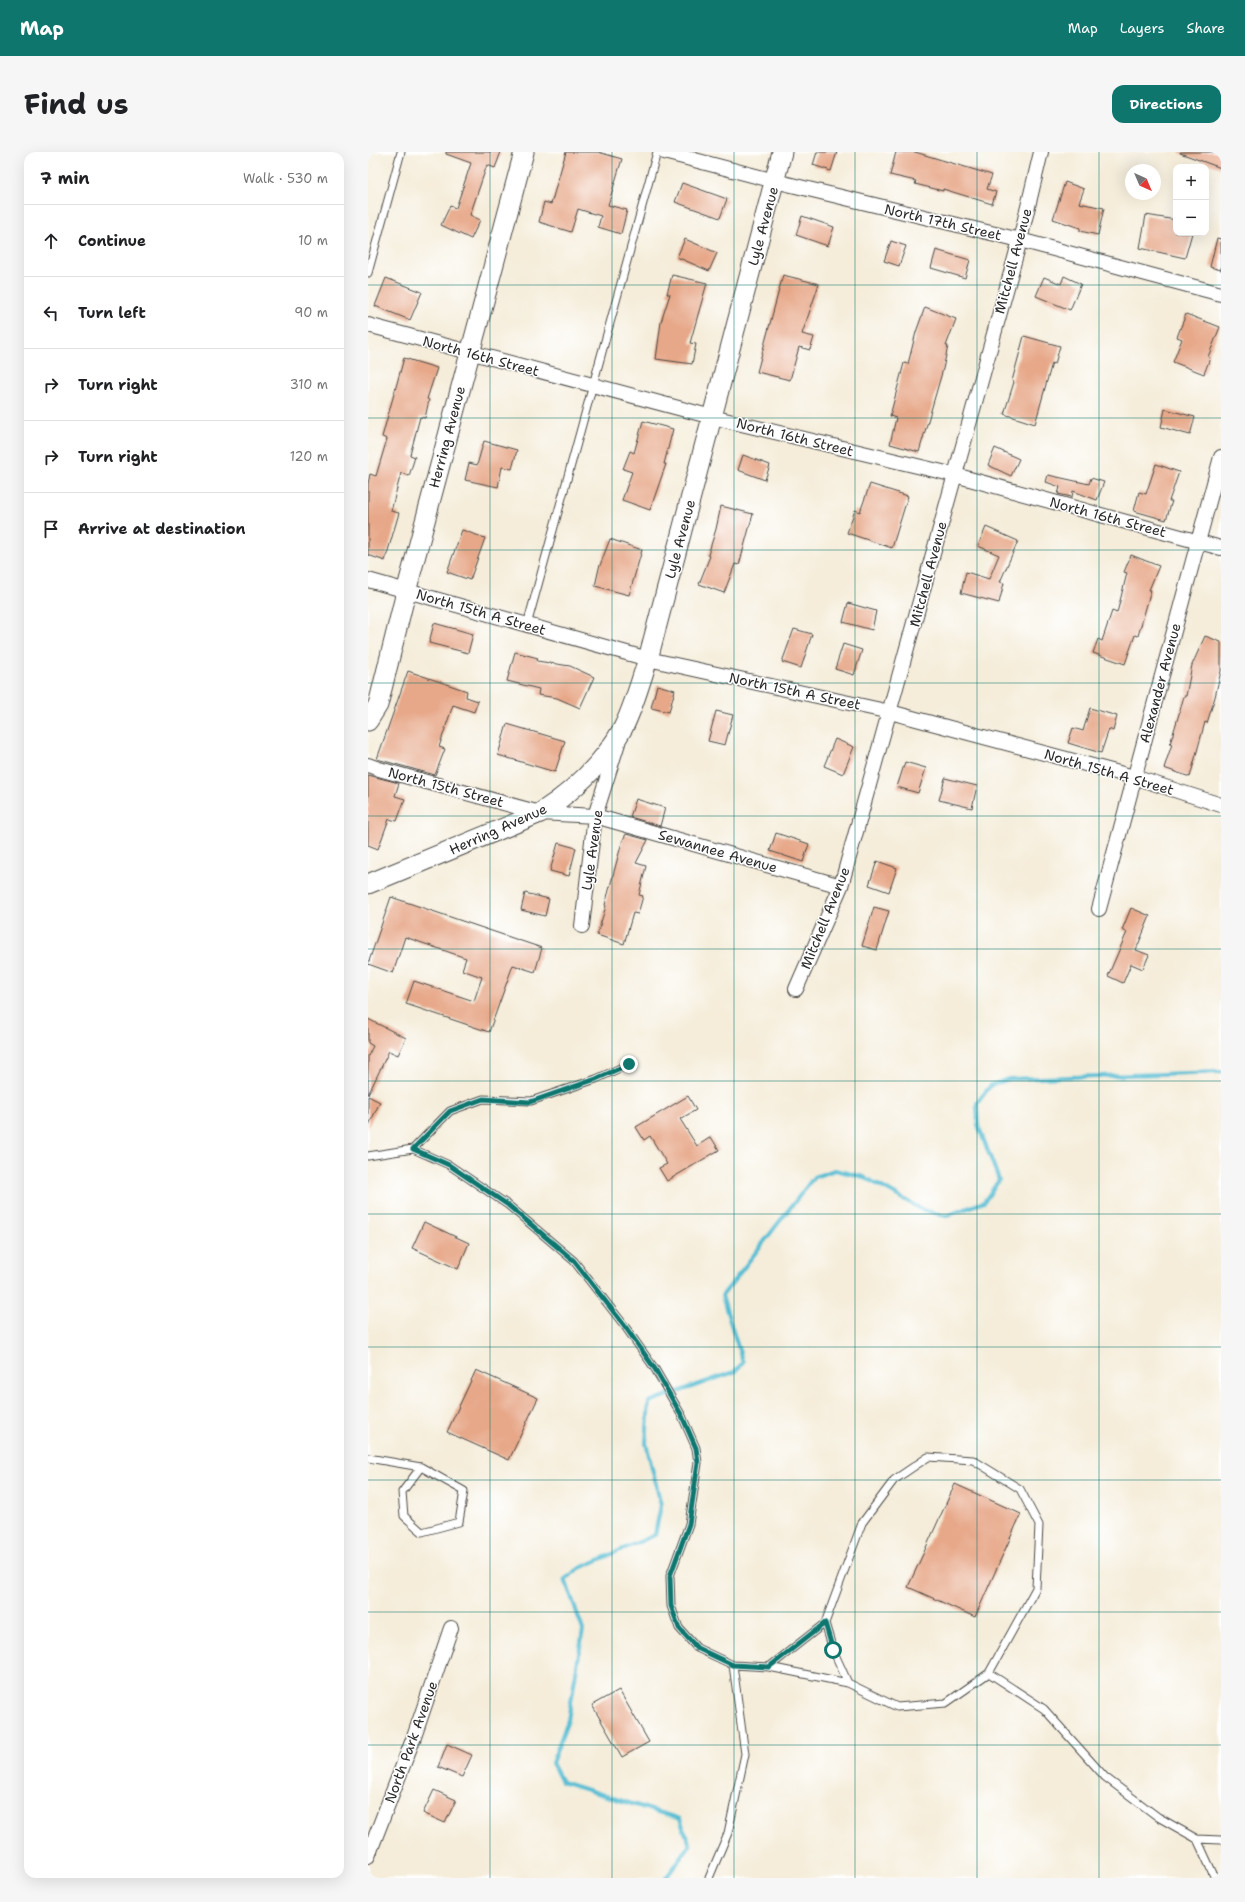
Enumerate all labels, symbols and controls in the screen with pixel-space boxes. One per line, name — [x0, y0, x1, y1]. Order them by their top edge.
text: Map — [20, 16, 64, 41]
text: Map — [1068, 19, 1098, 37]
text: Layers — [1120, 19, 1164, 37]
text: Share — [1186, 19, 1225, 37]
text: Find us — [24, 85, 129, 123]
button: Directions — [1112, 85, 1221, 123]
north arrow — [1125, 164, 1161, 200]
map controls — [1173, 164, 1209, 236]
button: + — [1173, 164, 1209, 200]
text: 7 min — [40, 167, 90, 189]
text: Walk · 530 m — [243, 170, 328, 187]
street label: Lyle Avenue — [744, 184, 782, 268]
street label: North 17th Street — [883, 200, 1003, 244]
button: − — [1173, 200, 1209, 236]
street label: Mitchell Avenue — [990, 206, 1036, 316]
icon: ahead — [40, 230, 62, 252]
text: Continue — [78, 231, 146, 251]
text: 10 m — [298, 232, 328, 249]
icon: left — [40, 302, 62, 324]
text: Turn left — [78, 303, 146, 323]
text: 90 m — [294, 304, 328, 321]
street label: North 16th Street — [421, 332, 541, 380]
icon: right — [40, 374, 62, 396]
text: Turn right — [78, 375, 158, 395]
text: 310 m — [290, 376, 328, 393]
street label: Herring Avenue — [425, 384, 469, 490]
street label: North 16th Street — [735, 414, 855, 460]
icon: right — [40, 446, 62, 468]
text: Turn right — [78, 447, 158, 467]
text: 120 m — [290, 448, 328, 465]
street label: North 16th Street — [1048, 493, 1168, 541]
street label: Lyle Avenue — [661, 497, 699, 581]
icon: arrive — [40, 518, 62, 540]
text: Arrive at destination — [78, 519, 246, 539]
street label: Mitchell Avenue — [905, 519, 951, 629]
street label: North 15th A Street — [414, 585, 548, 639]
street label: Alexander Avenue — [1135, 621, 1185, 745]
street label: North 15th A Street — [728, 668, 862, 714]
street label: North 15th A Street — [1042, 745, 1176, 799]
street label: North 15th Street — [386, 763, 506, 811]
street label: Herring Avenue — [446, 799, 550, 859]
street label: Lyle Avenue — [577, 808, 607, 891]
street label: Sewannee Avenue — [656, 825, 780, 877]
street label: Mitchell Avenue — [796, 864, 854, 972]
route end — [620, 1055, 638, 1073]
route start — [824, 1641, 842, 1659]
street label: North Park Avenue — [381, 1678, 441, 1806]

